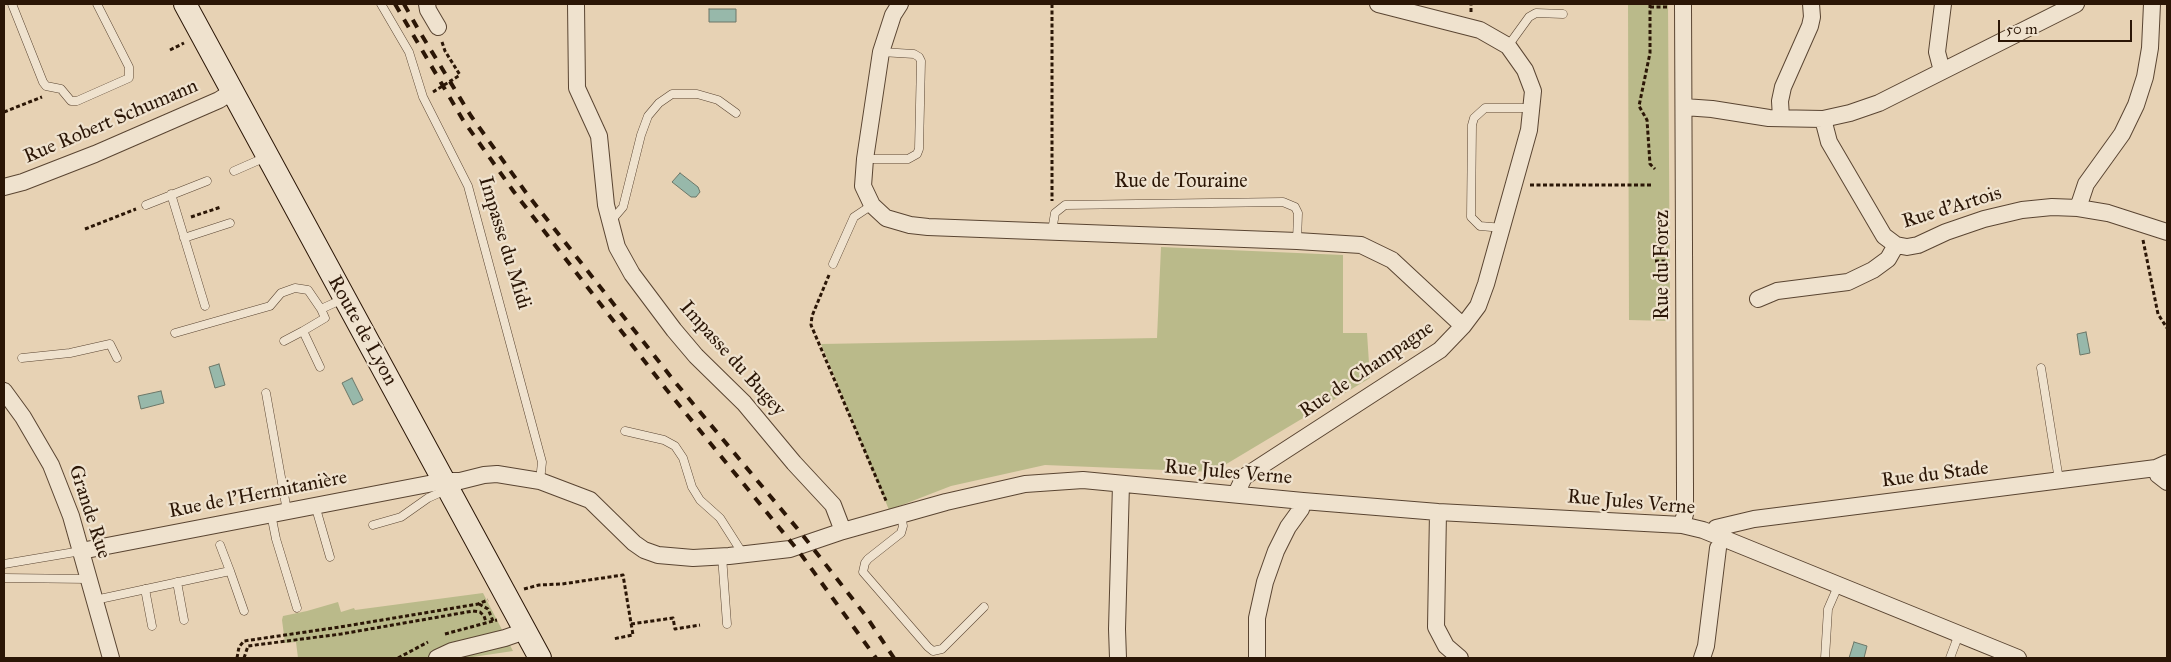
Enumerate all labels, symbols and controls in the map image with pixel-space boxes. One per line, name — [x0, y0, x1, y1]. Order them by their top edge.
scale bar — [2001, 10, 2135, 42]
text: 50 m — [2006, 20, 2038, 38]
street label: Rue Robert Schumann — [20, 74, 202, 170]
street label: Rue de Touraine — [1114, 170, 1248, 194]
street label: Impasse du Midi — [472, 174, 536, 312]
street label: Rue d'Artois — [1900, 182, 2004, 234]
street label: Rue du Forez — [1651, 210, 1675, 320]
street label: Route de Lyon — [322, 272, 402, 390]
street label: Impasse du Bugey — [674, 296, 790, 422]
street label: Rue de Champagne — [1295, 316, 1439, 424]
street label: Rue Jules Verne — [1163, 455, 1293, 491]
street label: Rue du Stade — [1880, 457, 1990, 493]
street label: Grande Rue — [63, 462, 115, 562]
street label: Rue de l'Hermitanière — [167, 466, 349, 524]
street label: Rue Jules Verne — [1566, 485, 1696, 521]

